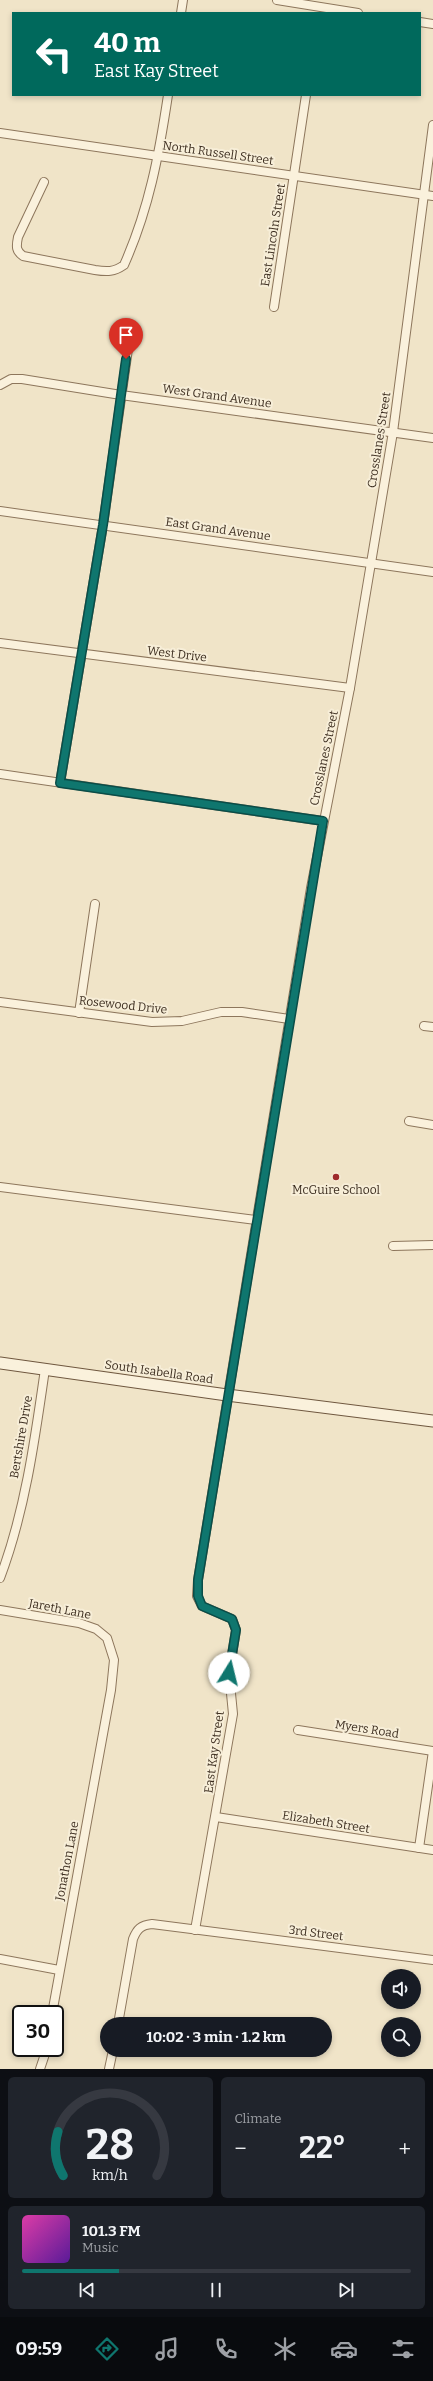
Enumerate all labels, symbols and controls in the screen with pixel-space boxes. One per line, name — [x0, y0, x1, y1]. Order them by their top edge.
text: 40 m — [94, 26, 161, 59]
icon: left — [28, 28, 80, 80]
text: East Kay Street — [94, 60, 219, 82]
street label: North Russell Street — [162, 138, 275, 168]
street label: East Lincoln Street — [258, 182, 288, 287]
pin — [109, 318, 143, 359]
icon: arrive — [115, 324, 137, 346]
street label: West Grand Avenue — [162, 381, 272, 411]
street label: Crosslanes Street — [365, 390, 394, 489]
street label: East Grand Avenue — [165, 515, 271, 543]
street label: West Drive — [146, 643, 208, 665]
street label: Crosslanes Street — [307, 709, 341, 807]
street label: Rosewood Drive — [78, 993, 168, 1017]
marker: McGuire School — [331, 1172, 341, 1182]
place label: McGuire School — [292, 1183, 381, 1197]
street label: South Isabella Road — [104, 1357, 214, 1387]
street label: Bertshire Drive — [7, 1394, 35, 1480]
street label: Jareth Lane — [27, 1596, 92, 1622]
position arrow — [208, 1652, 250, 1694]
street label: East Kay Street — [201, 1709, 227, 1794]
street label: Myers Road — [334, 1717, 400, 1741]
street label: Elizabeth Street — [281, 1808, 371, 1836]
street label: Jonathon Lane — [52, 1820, 82, 1903]
street label: 3rd Street — [288, 1923, 345, 1943]
map controls — [381, 1969, 421, 2057]
button: sound — [381, 1969, 421, 2009]
speed limit sign: 30 — [12, 2005, 64, 2057]
button: search — [381, 2017, 421, 2057]
text: 10:02 · 3 min · 1.2 km — [146, 2028, 286, 2046]
text: Climate — [235, 2111, 281, 2126]
text: 28 — [86, 2119, 134, 2169]
text: 22° — [299, 2130, 346, 2166]
text: − — [235, 2135, 247, 2162]
text: + — [398, 2135, 411, 2162]
text: km/h — [93, 2166, 128, 2183]
text: 101.3 FM — [82, 2222, 141, 2240]
text: Music — [82, 2240, 118, 2255]
icon: previous — [76, 2279, 98, 2301]
icon: pause — [205, 2279, 227, 2301]
icon: next — [335, 2279, 357, 2301]
icon: directions — [93, 2335, 121, 2363]
icon: music — [153, 2335, 181, 2363]
icon: phone — [212, 2335, 240, 2363]
icon: climate — [271, 2335, 299, 2363]
icon: car — [330, 2335, 358, 2363]
icon: filters — [389, 2335, 417, 2363]
text: 09:59 — [16, 2338, 62, 2360]

